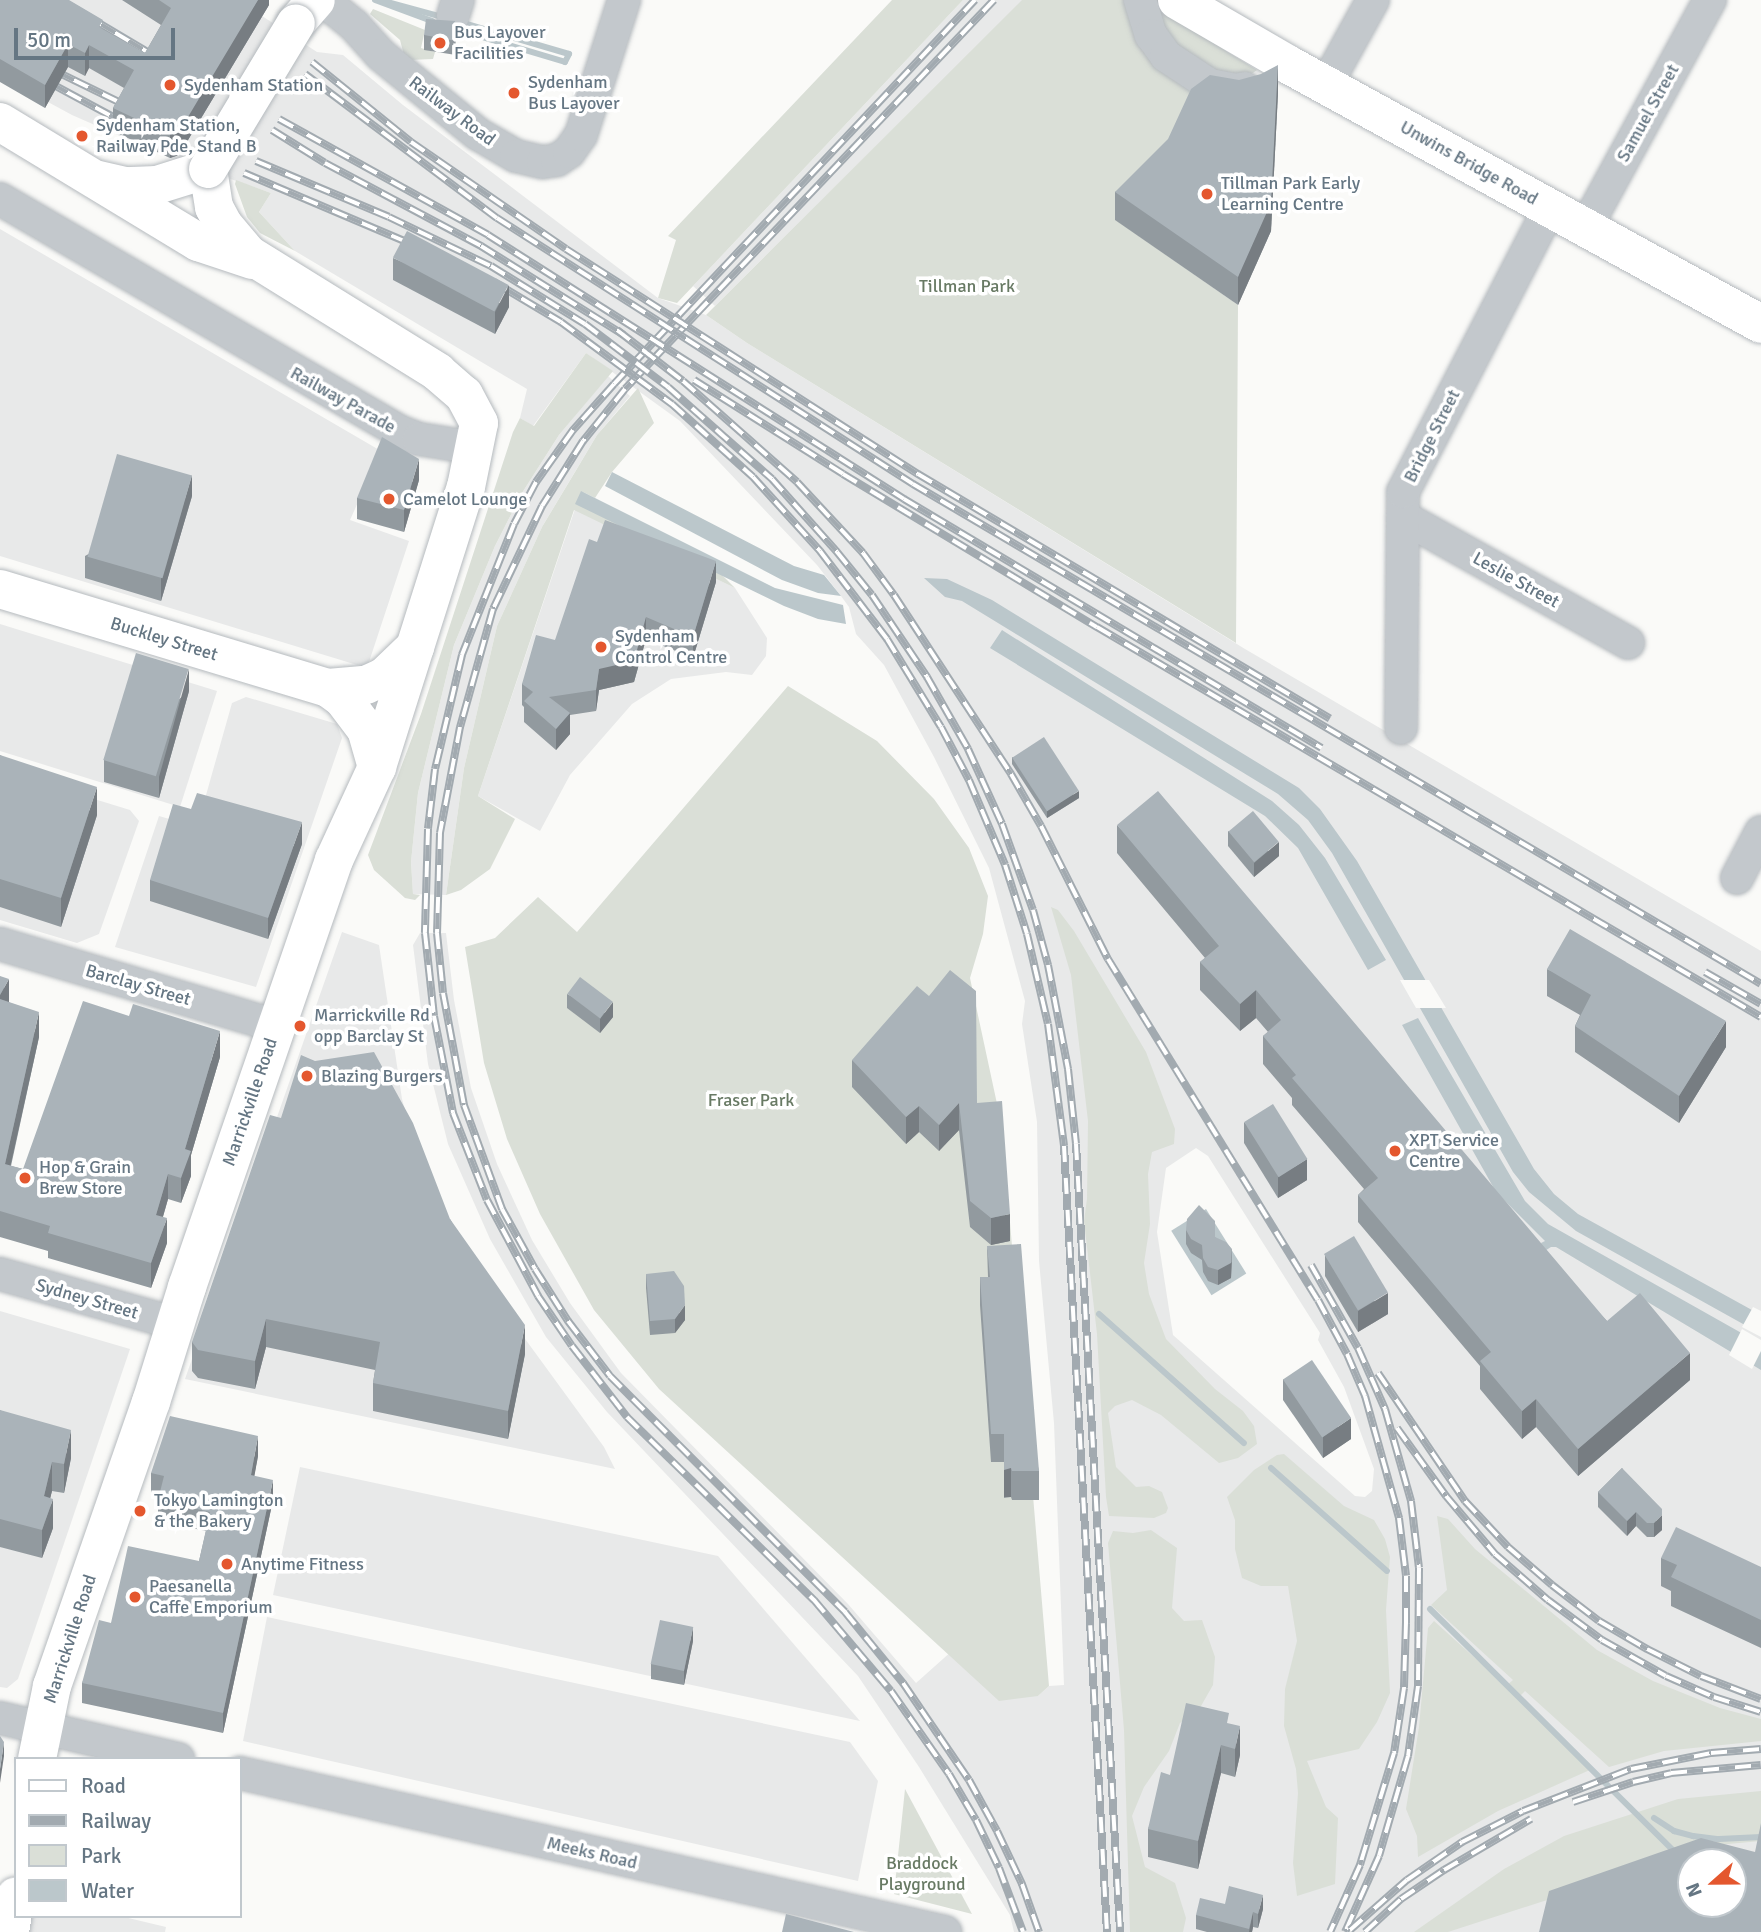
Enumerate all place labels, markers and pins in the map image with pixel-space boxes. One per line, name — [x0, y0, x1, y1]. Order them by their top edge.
place label: Bus Layover Facilities — [454, 22, 546, 64]
marker: Bus Layover Facilities — [432, 35, 448, 51]
place label: Sydenham Bus Layover — [528, 72, 620, 114]
place label: Sydenham Station — [184, 74, 323, 96]
marker: Sydenham Station — [162, 77, 178, 93]
marker: Sydenham Bus Layover — [506, 85, 522, 101]
place label: Sydenham Station, Railway Pde, Stand B — [96, 115, 257, 158]
marker: Sydenham Station, Railway Pde, Stand B — [74, 128, 90, 144]
place label: Tillman Park Early Learning Centre — [1221, 173, 1360, 216]
marker: Tillman Park Early Learning Centre — [1199, 186, 1215, 202]
place label: Camelot Lounge — [403, 488, 527, 510]
marker: Camelot Lounge — [381, 491, 397, 507]
place label: Sydenham Control Centre — [615, 626, 727, 668]
marker: Sydenham Control Centre — [593, 639, 609, 655]
place label: Marrickville Rd opp Barclay St — [314, 1005, 430, 1048]
marker: Marrickville Rd opp Barclay St — [292, 1018, 308, 1034]
place label: Blazing Burgers — [321, 1065, 443, 1087]
marker: Blazing Burgers — [299, 1068, 315, 1084]
place label: XPT Service Centre — [1409, 1130, 1499, 1172]
marker: XPT Service Centre — [1387, 1143, 1403, 1159]
place label: Hop & Grain Brew Store — [39, 1157, 131, 1200]
marker: Hop & Grain Brew Store — [17, 1170, 33, 1186]
place label: Tokyo Lamington & the Bakery — [154, 1490, 283, 1532]
marker: Tokyo Lamington & the Bakery — [132, 1503, 148, 1519]
place label: Anytime Fitness — [241, 1553, 364, 1575]
marker: Anytime Fitness — [219, 1556, 235, 1572]
place label: Paesanella Caffe Emporium — [149, 1576, 273, 1618]
marker: Paesanella Caffe Emporium — [127, 1589, 143, 1605]

